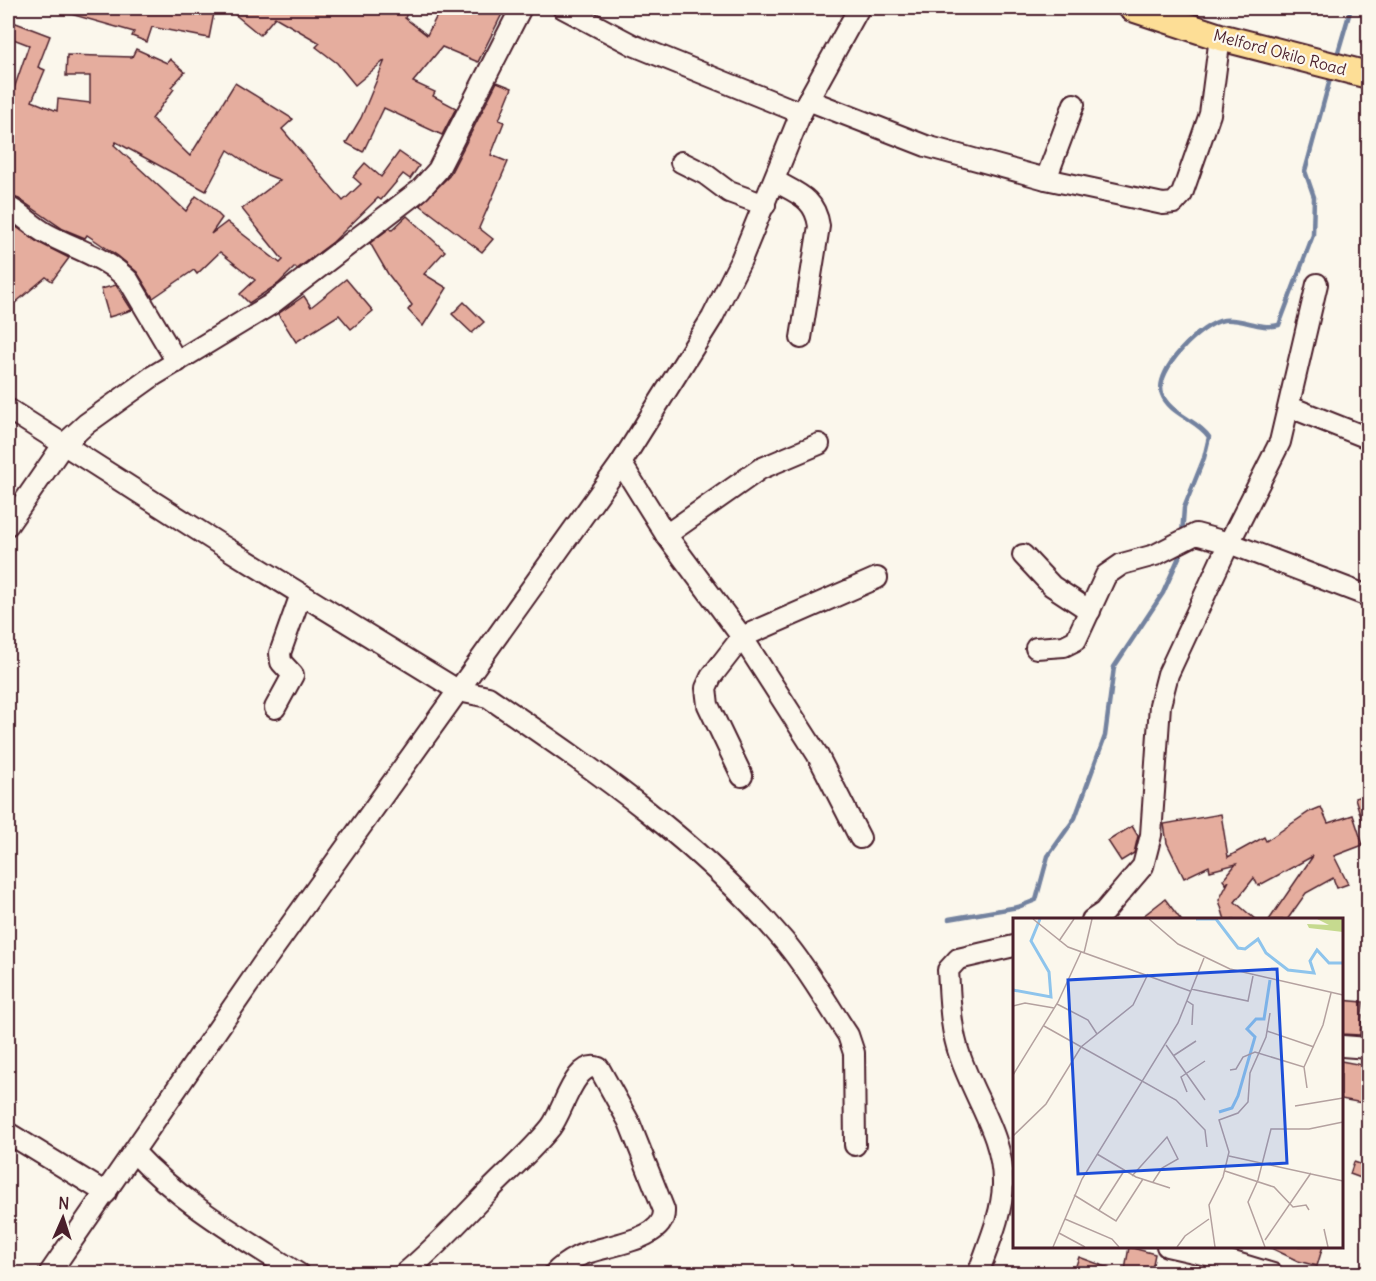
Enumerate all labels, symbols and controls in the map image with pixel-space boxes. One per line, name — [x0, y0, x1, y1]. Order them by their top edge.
street label: Melford Okilo Road — [1211, 25, 1349, 79]
inset map — [1013, 918, 1343, 1248]
north arrow — [33, 1188, 93, 1248]
text: N — [58, 1193, 70, 1213]

